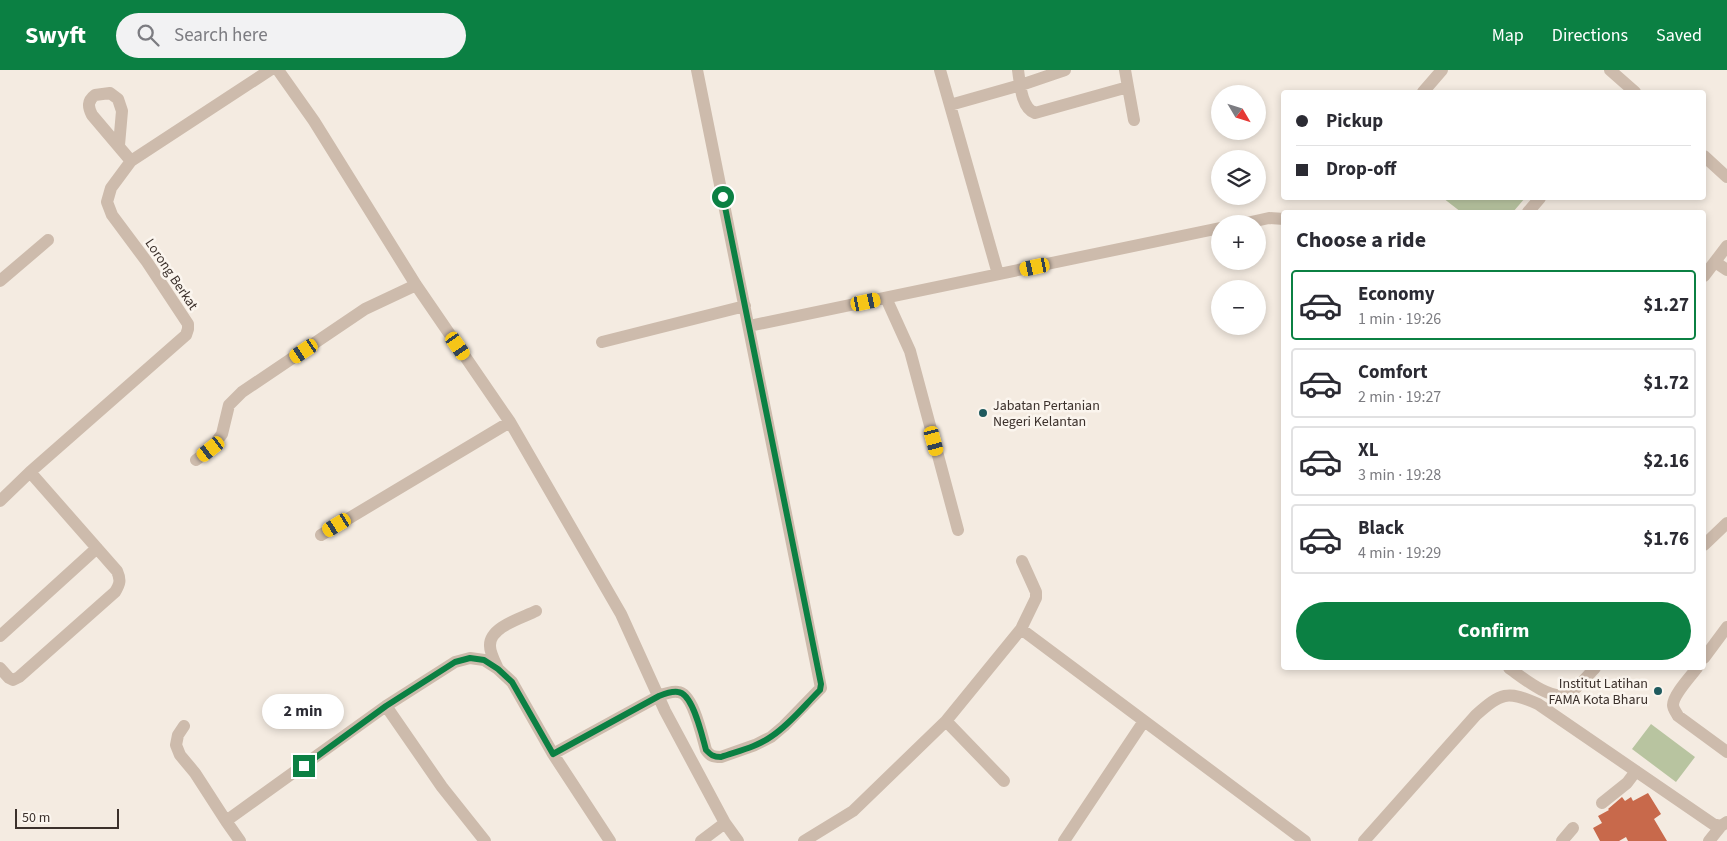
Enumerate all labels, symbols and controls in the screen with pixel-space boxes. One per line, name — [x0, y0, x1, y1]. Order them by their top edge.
search box — [116, 13, 466, 58]
text: Swyft — [25, 18, 86, 53]
icon: search — [134, 21, 162, 49]
text: Search here — [174, 22, 268, 49]
text: Map — [1492, 23, 1524, 48]
text: Directions — [1552, 23, 1628, 48]
text: Saved — [1656, 23, 1702, 48]
north arrow — [1211, 85, 1266, 140]
map controls — [1211, 85, 1266, 335]
text: Pickup — [1326, 108, 1383, 135]
button: layers — [1211, 150, 1266, 205]
text: Drop-off — [1326, 156, 1396, 183]
route start — [712, 186, 734, 208]
button: + — [1211, 215, 1266, 270]
text: Choose a ride — [1296, 224, 1426, 256]
street label: Lorong Berkat — [140, 235, 203, 315]
car — [1018, 257, 1051, 277]
button: − — [1211, 280, 1266, 335]
text: Economy — [1358, 281, 1435, 308]
icon: car — [1298, 283, 1343, 328]
car — [849, 292, 882, 312]
text: $1.27 — [1643, 292, 1689, 319]
text: 1 min · 19:26 — [1358, 308, 1441, 330]
car — [443, 329, 472, 363]
car — [287, 336, 320, 366]
text: Comfort — [1358, 359, 1428, 386]
icon: car — [1298, 361, 1343, 406]
text: $1.72 — [1643, 370, 1689, 397]
text: 2 min · 19:27 — [1358, 386, 1441, 408]
place label: Jabatan Pertanian Negeri Kelantan — [993, 396, 1100, 432]
marker: Jabatan Pertanian Negeri Kelantan — [977, 407, 989, 419]
car — [922, 425, 945, 457]
car — [194, 434, 227, 464]
text: XL — [1358, 437, 1379, 464]
icon: car — [1298, 439, 1343, 484]
text: $2.16 — [1643, 448, 1689, 475]
text: 3 min · 19:28 — [1358, 464, 1441, 486]
car — [320, 511, 353, 539]
text: Black — [1358, 515, 1404, 542]
icon: car — [1298, 517, 1343, 562]
text: $1.76 — [1643, 526, 1689, 553]
text: 4 min · 19:29 — [1358, 542, 1441, 564]
button: Confirm — [1296, 602, 1691, 660]
place label: Institut Latihan FAMA Kota Bharu — [1548, 674, 1648, 710]
marker: Institut Latihan FAMA Kota Bharu — [1652, 685, 1664, 697]
callout: 2 min — [263, 694, 345, 728]
text: 2 min — [284, 700, 322, 722]
route end — [293, 755, 315, 777]
scale bar — [15, 806, 119, 829]
text: 50 m — [22, 808, 50, 828]

